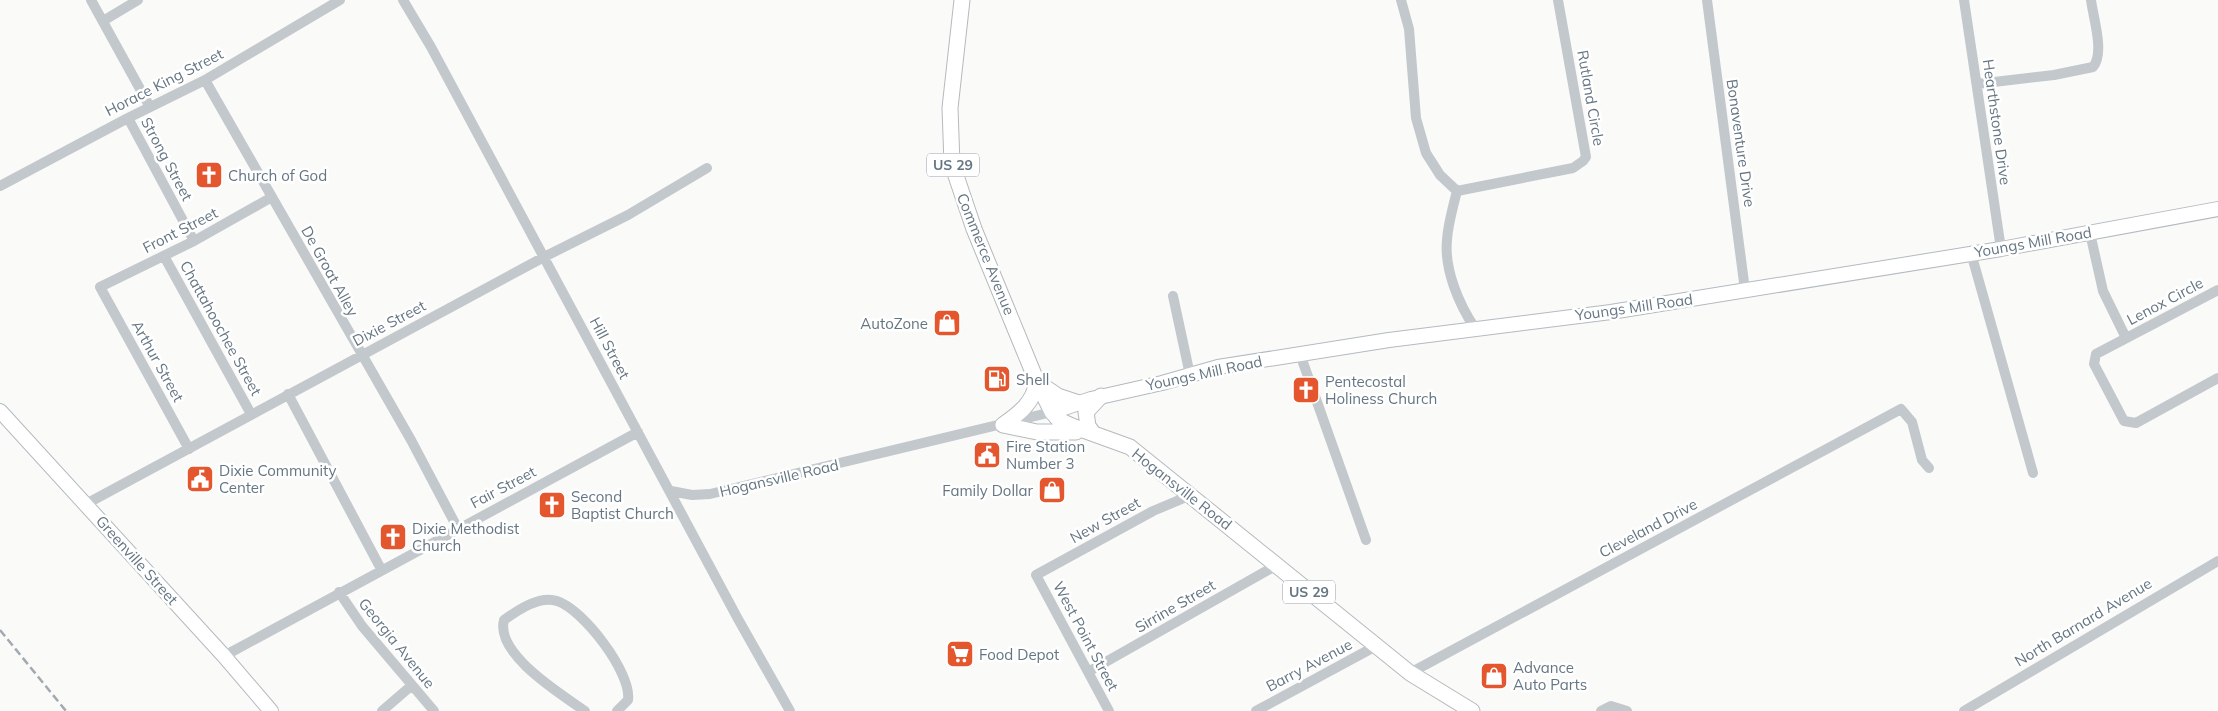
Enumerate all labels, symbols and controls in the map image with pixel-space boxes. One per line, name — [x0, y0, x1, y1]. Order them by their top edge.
street label: Horace King Street — [102, 44, 226, 120]
street label: Rutland Circle — [1573, 49, 1609, 147]
street label: Hearthstone Drive — [1979, 58, 2015, 186]
street label: Bonaventure Drive — [1723, 78, 1759, 208]
street label: Strong Street — [137, 114, 197, 204]
road number: US 29 — [927, 154, 979, 176]
church icon: Church of God — [194, 160, 224, 190]
place label: Church of God — [228, 166, 327, 185]
street label: Commerce Avenue — [953, 190, 1019, 318]
street label: Front Street — [139, 203, 221, 257]
street label: De Groat Alley — [297, 222, 363, 320]
street label: Youngs Mill Road — [1972, 222, 2093, 262]
street label: Chattahoochee Street — [176, 257, 266, 399]
street label: Lenox Circle — [2124, 273, 2206, 329]
street label: Youngs Mill Road — [1573, 289, 1694, 325]
street label: Dixie Street — [349, 296, 429, 350]
shop icon: AutoZone — [932, 308, 962, 338]
street label: Hill Street — [586, 314, 634, 382]
place label: AutoZone — [860, 314, 928, 333]
street label: Arthur Street — [128, 317, 188, 405]
street label: Youngs Mill Road — [1143, 351, 1264, 395]
fuel station icon: Shell — [982, 364, 1012, 394]
place label: Shell — [1016, 370, 1049, 389]
place label: Pentecostal Holiness Church — [1325, 372, 1437, 408]
church icon: Pentecostal Holiness Church — [1291, 375, 1321, 405]
place label: Fire Station Number 3 — [1006, 437, 1085, 473]
public building icon: Fire Station Number 3 — [972, 440, 1002, 470]
street label: Hogansville Road — [1128, 444, 1236, 534]
street label: Hogansville Road — [718, 455, 840, 501]
place label: Dixie Community Center — [219, 461, 336, 497]
street label: Fair Street — [467, 462, 539, 512]
public building icon: Dixie Community Center — [185, 464, 215, 494]
shop icon: Family Dollar — [1037, 475, 1067, 505]
place label: Family Dollar — [942, 481, 1034, 500]
place label: Second Baptist Church — [571, 487, 674, 523]
church icon: Second Baptist Church — [537, 490, 567, 520]
street label: New Street — [1066, 493, 1144, 547]
street label: Cleveland Drive — [1596, 494, 1700, 562]
street label: Greenville Street — [92, 511, 182, 609]
place label: Dixie Methodist Church — [412, 519, 519, 555]
church icon: Dixie Methodist Church — [378, 522, 408, 552]
street label: North Barnard Avenue — [2011, 574, 2155, 670]
street label: Sirrine Street — [1131, 575, 1219, 637]
street label: West Point Street — [1049, 578, 1123, 694]
road number: US 29 — [1283, 580, 1335, 604]
street label: Georgia Avenue — [355, 594, 439, 692]
street label: Barry Avenue — [1263, 634, 1355, 696]
supermarket icon: Food Depot — [945, 639, 975, 669]
place label: Food Depot — [979, 645, 1059, 664]
place label: Advance Auto Parts — [1513, 658, 1587, 694]
shop icon: Advance Auto Parts — [1479, 661, 1509, 691]

